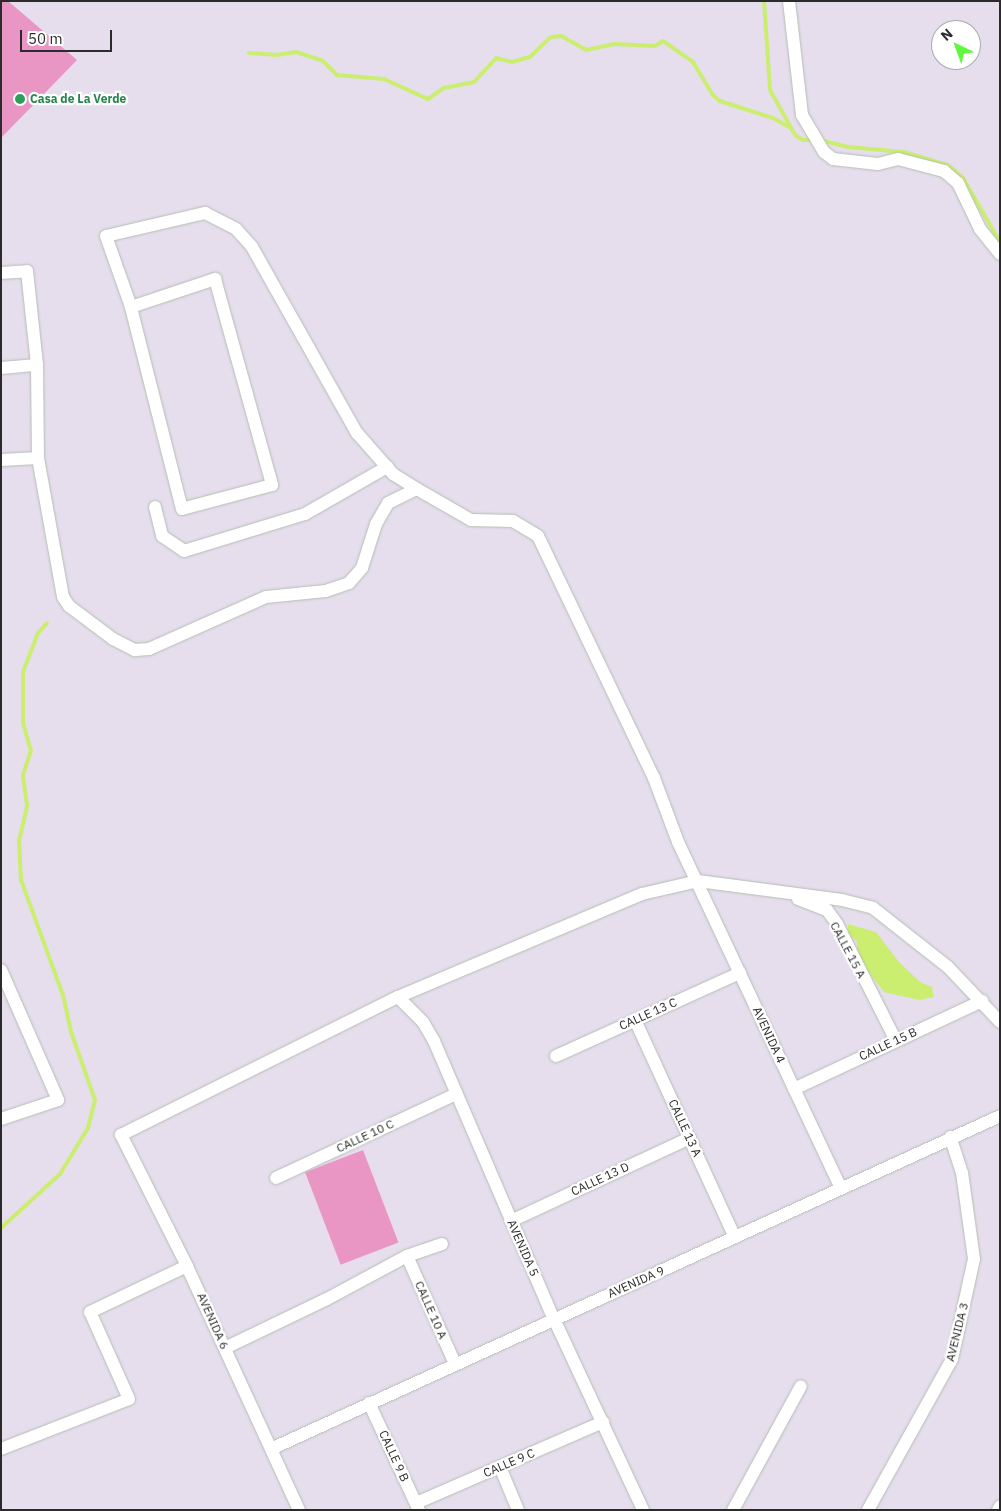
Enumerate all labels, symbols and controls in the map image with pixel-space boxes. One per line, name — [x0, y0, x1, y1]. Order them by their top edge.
scale bar — [22, 20, 115, 52]
north arrow — [931, 20, 981, 70]
text: N — [937, 25, 956, 45]
text: 50 m — [28, 29, 63, 48]
place label: Casa de La Verde — [30, 92, 126, 106]
marker: Casa de La Verde — [14, 93, 26, 105]
street label: CALLE 15 A — [827, 919, 869, 981]
street label: CALLE 13 C — [617, 995, 679, 1033]
street label: AVENIDA 4 — [750, 1005, 788, 1065]
street label: CALLE 15 B — [857, 1024, 919, 1064]
street label: CALLE 13 A — [665, 1097, 705, 1159]
street label: CALLE 10 C — [334, 1116, 396, 1156]
street label: CALLE 13 D — [569, 1159, 631, 1199]
street label: AVENIDA 5 — [504, 1217, 542, 1279]
street label: AVENIDA 9 — [605, 1263, 667, 1301]
street label: CALLE 10 A — [412, 1279, 450, 1341]
street label: AVENIDA 6 — [194, 1290, 232, 1352]
street label: AVENIDA 3 — [943, 1301, 971, 1363]
street label: CALLE 9 B — [376, 1428, 412, 1484]
street label: CALLE 9 C — [481, 1446, 537, 1480]

